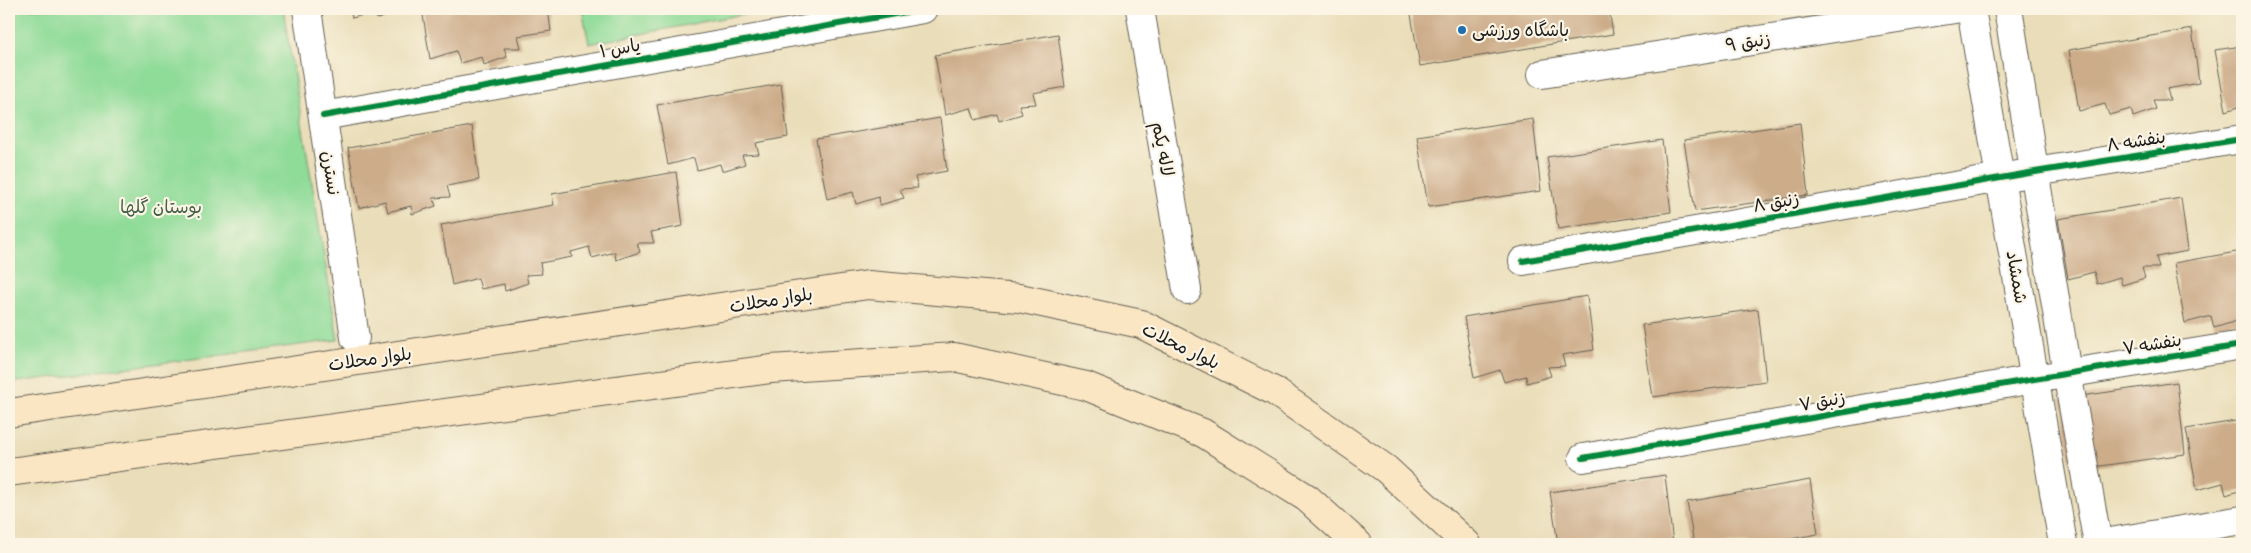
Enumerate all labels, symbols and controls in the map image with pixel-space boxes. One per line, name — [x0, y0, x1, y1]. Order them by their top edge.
place label: باشگاه ورزشی — [1472, 20, 1569, 45]
marker: باشگاه ورزشی — [1456, 24, 1468, 36]
street label: زنبق ۹ — [1724, 29, 1773, 60]
street label: یاس ۱ — [598, 35, 643, 66]
street label: لاله یکم — [1143, 120, 1178, 179]
street label: بنفشه ۸ — [2105, 126, 2168, 160]
street label: نسترن — [313, 149, 344, 197]
street label: زنبق ۸ — [1751, 188, 1802, 221]
park label: بوستان گلها — [120, 197, 202, 222]
street label: شمشاد — [1998, 249, 2031, 306]
street label: بلوار محلات — [728, 284, 815, 321]
street label: بلوار محلات — [1137, 319, 1223, 378]
street label: بنفشه ۷ — [2121, 329, 2184, 363]
street label: بلوار محلات — [327, 343, 414, 380]
street label: زنبق ۷ — [1797, 387, 1848, 420]

